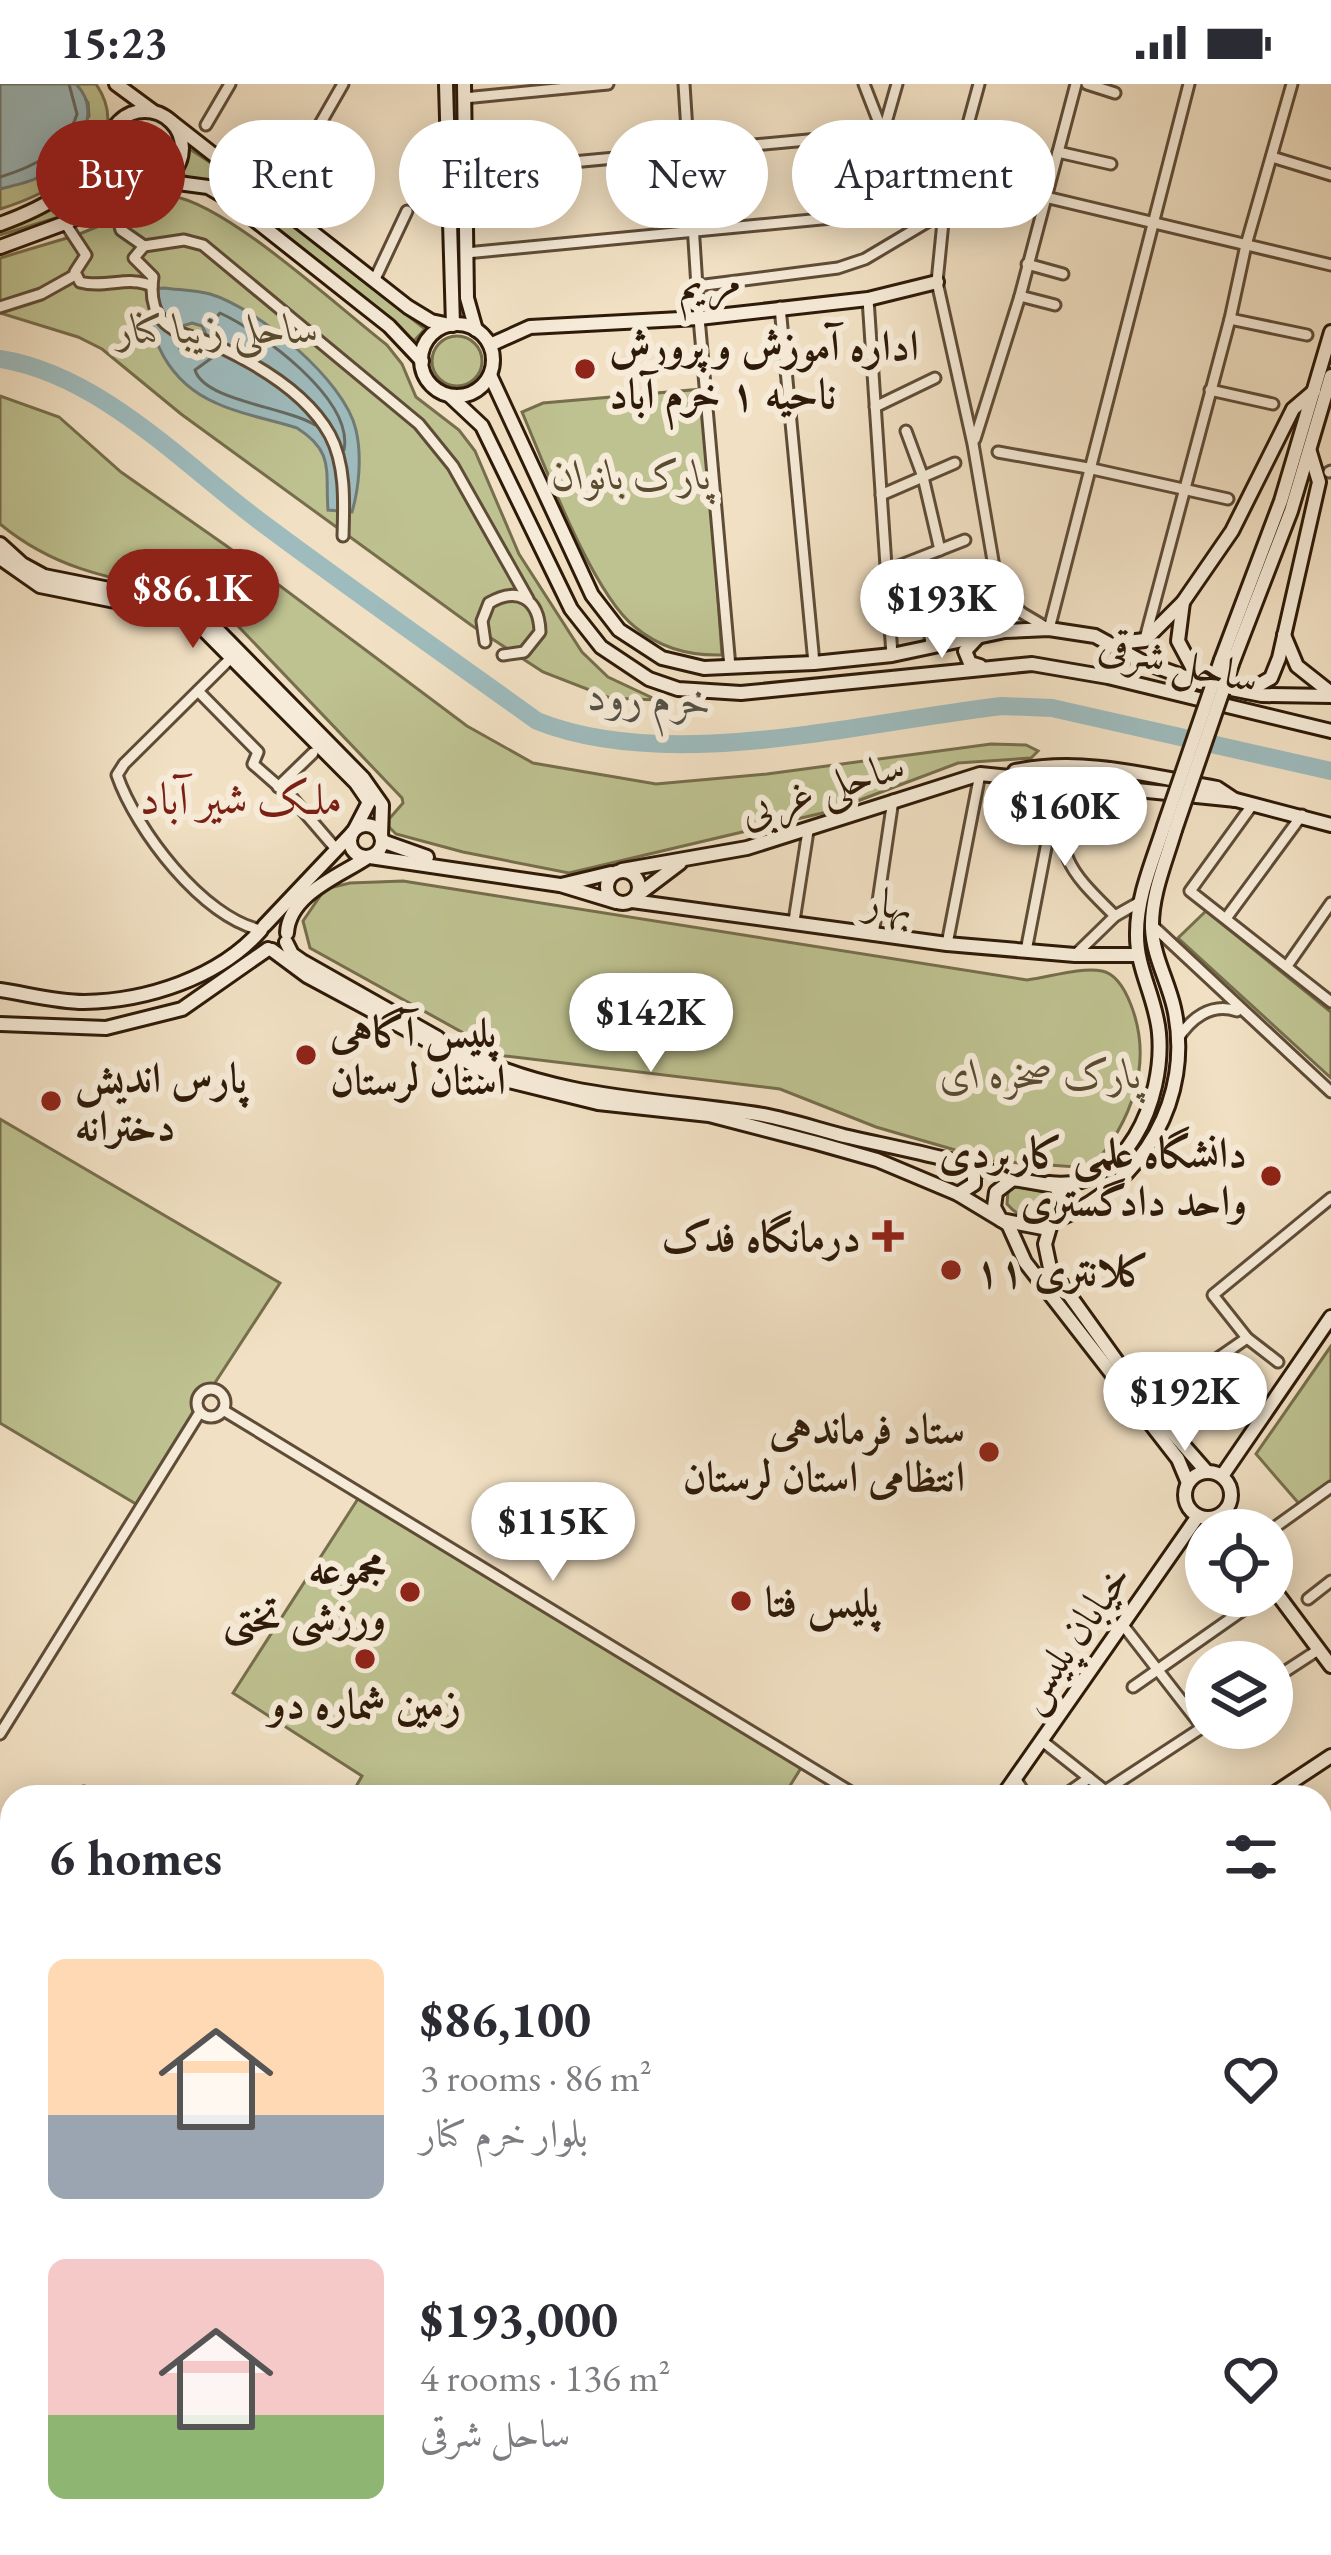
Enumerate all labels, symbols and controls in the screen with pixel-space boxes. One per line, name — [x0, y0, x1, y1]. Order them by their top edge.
text: 15:23 — [60, 13, 168, 71]
chip: Buy — [36, 120, 185, 228]
chip: Rent — [209, 120, 375, 228]
chip: Filters — [399, 120, 582, 228]
chip: New — [606, 120, 768, 228]
chip: Apartment — [792, 120, 1055, 228]
street label: مریم — [675, 251, 744, 322]
park label: ساحلی زیبا کنار — [113, 301, 320, 359]
place label: اداره آموزش و پرورش ناحیه ۱ خرم آباد — [609, 318, 919, 431]
marker: اداره آموزش و پرورش ناحیه ۱ خرم آباد — [572, 356, 598, 382]
park label: پارک بانوان — [552, 447, 715, 505]
pin: $86.1K — [95, 549, 291, 651]
pin: $193K — [858, 559, 1026, 661]
text: $86.1K — [133, 562, 253, 613]
text: $193K — [887, 572, 997, 623]
street label: ساحل شرقی — [1093, 616, 1264, 708]
water label: خرم رود — [585, 665, 714, 740]
street label: ساحلی غربی — [733, 737, 912, 842]
pin: $160K — [981, 767, 1149, 869]
district label: ملک شیر آباد — [140, 769, 342, 827]
text: $160K — [1010, 780, 1120, 831]
street label: بهار — [857, 872, 917, 934]
pin: $142K — [567, 973, 735, 1075]
text: $142K — [596, 986, 706, 1037]
place label: پلیس آگاهی استان لرستان — [329, 1004, 506, 1107]
marker: پلیس آگاهی استان لرستان — [293, 1042, 319, 1068]
park label: پارک صخره ای — [940, 1046, 1145, 1104]
place label: پارس اندیش دخترانه — [75, 1050, 250, 1153]
marker: پارس اندیش دخترانه — [38, 1088, 64, 1114]
place label: دانشگاه علمی کاربردی واحد دادگستری — [939, 1125, 1247, 1228]
marker: دانشگاه علمی کاربردی واحد دادگستری — [1258, 1163, 1284, 1189]
place label: درمانگاه فدک — [661, 1209, 861, 1264]
marker: درمانگاه فدک — [872, 1220, 904, 1252]
place label: کلانتری ۱۱ — [975, 1243, 1150, 1298]
marker: کلانتری ۱۱ — [938, 1257, 964, 1283]
pin: $192K — [1101, 1352, 1269, 1454]
text: $192K — [1130, 1365, 1240, 1416]
place label: ستاد فرماندهی انتظامی استان لرستان — [683, 1401, 965, 1504]
marker: ستاد فرماندهی انتظامی استان لرستان — [976, 1439, 1002, 1465]
pin: $115K — [469, 1482, 637, 1584]
text: $115K — [498, 1495, 608, 1546]
map controls — [1185, 1509, 1293, 1749]
button: locate — [1185, 1509, 1293, 1617]
place label: مجموعه ورزشی تختی — [223, 1541, 386, 1647]
street label: خیابان پلیس — [1001, 1552, 1146, 1724]
place label: پلیس فتا — [765, 1574, 882, 1632]
marker: مجموعه ورزشی تختی — [397, 1579, 423, 1605]
marker: پلیس فتا — [728, 1588, 754, 1614]
button: layers — [1185, 1641, 1293, 1749]
marker: زمین شماره دو — [352, 1646, 378, 1672]
place label: زمین شماره دو — [265, 1676, 461, 1731]
text: 6 homes — [48, 1824, 222, 1890]
icon: filters — [1218, 1824, 1284, 1890]
text: $86,100 — [420, 1986, 591, 2052]
icon: home — [144, 2007, 288, 2151]
icon: heart — [1218, 2046, 1284, 2112]
text: 3 rooms · 86 m² — [420, 2052, 652, 2103]
text: بلوار خرم کنار — [420, 2108, 588, 2159]
text: $193,000 — [420, 2286, 618, 2352]
icon: home — [144, 2307, 288, 2451]
icon: heart — [1218, 2346, 1284, 2412]
text: 4 rooms · 136 m² — [420, 2352, 671, 2403]
text: ساحل شرقی — [420, 2408, 570, 2459]

